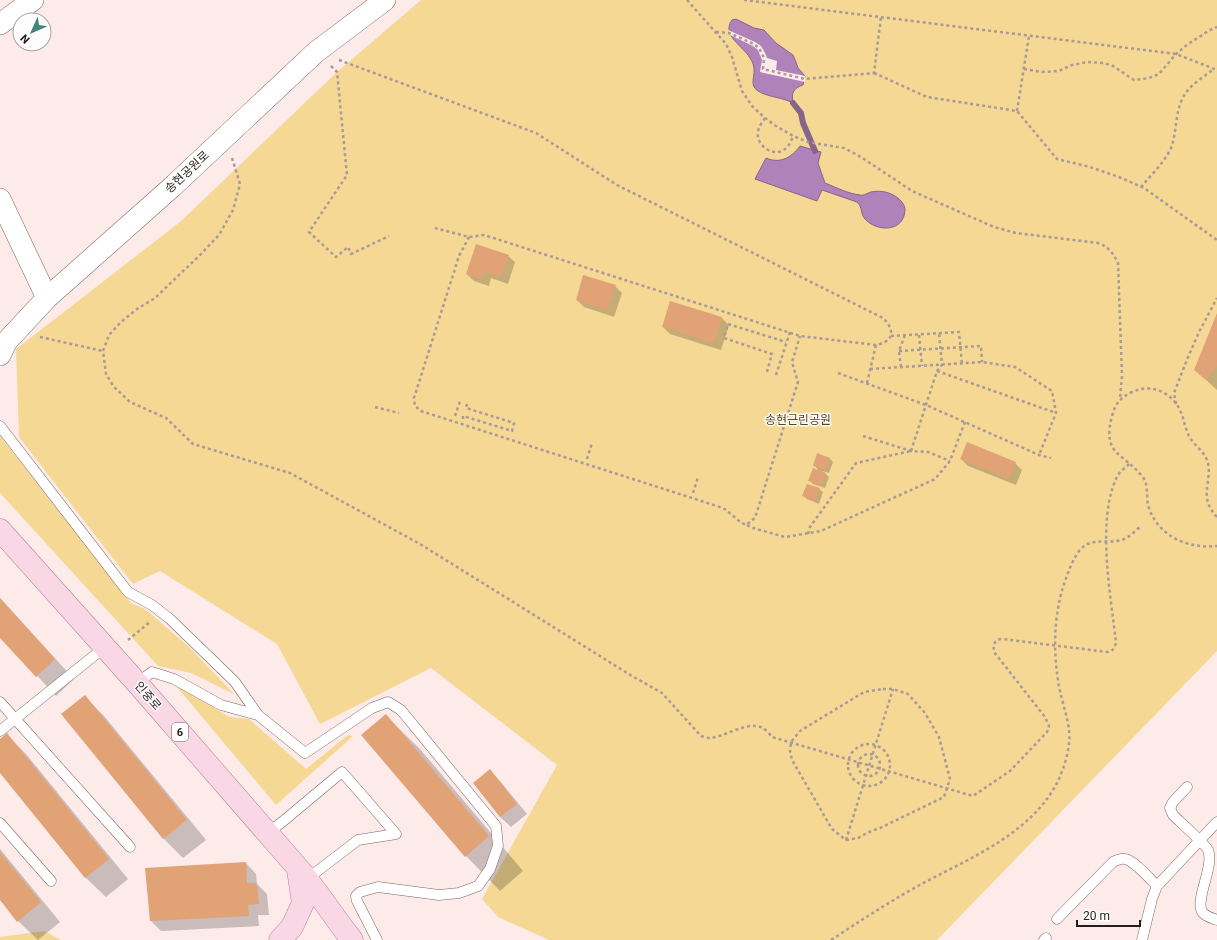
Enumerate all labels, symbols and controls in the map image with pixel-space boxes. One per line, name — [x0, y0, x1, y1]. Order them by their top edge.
north arrow — [12, 12, 52, 52]
text: N — [18, 31, 33, 46]
street label: 송현공원로 — [162, 148, 212, 196]
park label: 송현근린공원 — [765, 413, 831, 427]
street label: 인중로 — [132, 679, 164, 713]
road number: 6 — [172, 723, 188, 741]
scale bar — [1077, 902, 1140, 928]
text: 20 m — [1083, 909, 1110, 923]

